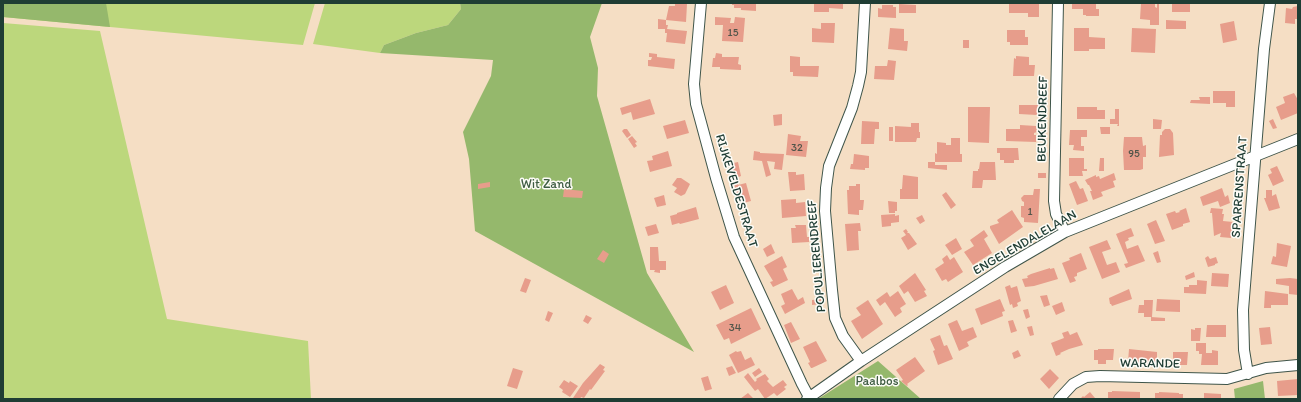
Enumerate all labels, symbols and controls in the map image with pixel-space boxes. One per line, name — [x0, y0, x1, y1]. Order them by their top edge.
house number: 15 — [728, 26, 738, 40]
street label: BEUKENDREEF — [1034, 76, 1052, 162]
street label: RIJKEVELDESTRAAT — [711, 132, 761, 250]
street label: SPARRENSTRAAT — [1229, 136, 1251, 238]
house number: 32 — [791, 141, 803, 155]
house number: 95 — [1128, 147, 1140, 161]
park label: Wit Zand — [521, 177, 571, 193]
street label: POPULIERENDREEF — [804, 199, 830, 313]
house number: 1 — [1027, 205, 1033, 219]
street label: ENGELENDALELAAN — [970, 207, 1080, 279]
house number: 34 — [729, 321, 741, 335]
street label: WARANDE — [1120, 356, 1180, 372]
park label: Paalbos — [855, 374, 899, 390]

